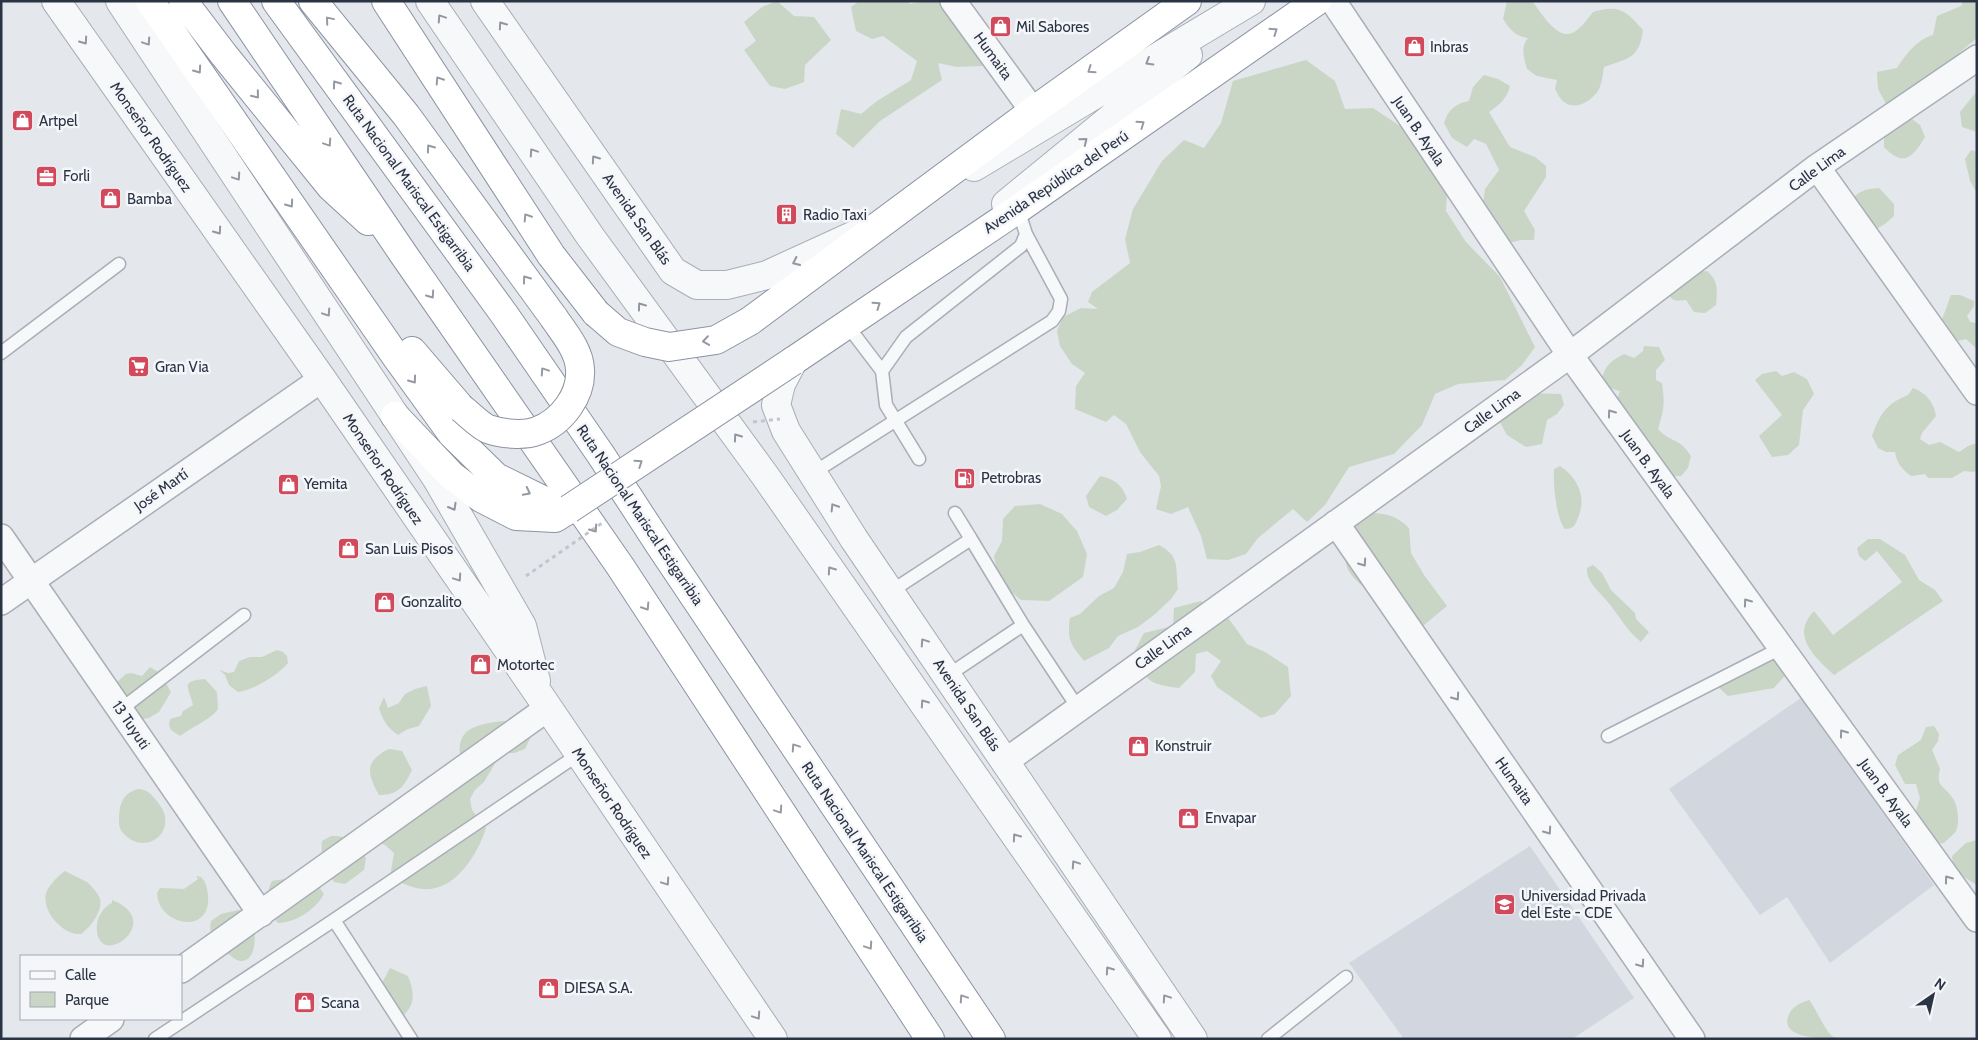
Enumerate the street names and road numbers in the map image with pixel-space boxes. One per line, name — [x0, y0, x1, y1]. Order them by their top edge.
street label: Humaita — [970, 29, 1017, 84]
street label: Monseñor Rodríguez — [106, 78, 196, 196]
street label: Ruta Nacional Mariscal Estigarribia — [339, 91, 480, 275]
street label: Juan B. Ayala — [1389, 92, 1449, 170]
street label: Avenida República del Perú — [980, 127, 1132, 237]
street label: Calle Lima — [1785, 142, 1849, 196]
street label: Avenida San Blás — [599, 170, 675, 268]
street label: Calle Lima — [1460, 384, 1524, 438]
street label: Monseñor Rodríguez — [339, 410, 427, 528]
street label: Ruta Nacional Mariscal Estigarribia — [573, 421, 708, 609]
street label: Juan B. Ayala — [1617, 426, 1679, 502]
street label: José Martí — [130, 465, 191, 516]
street label: Calle Lima — [1131, 620, 1195, 674]
street label: Avenida San Blás — [929, 655, 1005, 755]
street label: 13 Tuyuti — [108, 697, 154, 753]
street label: Monseñor Rodríguez — [568, 744, 656, 862]
street label: Humaita — [1491, 754, 1537, 809]
street label: Juan B. Ayala — [1855, 755, 1917, 831]
street label: Ruta Nacional Mariscal Estigarribia — [798, 758, 933, 946]

